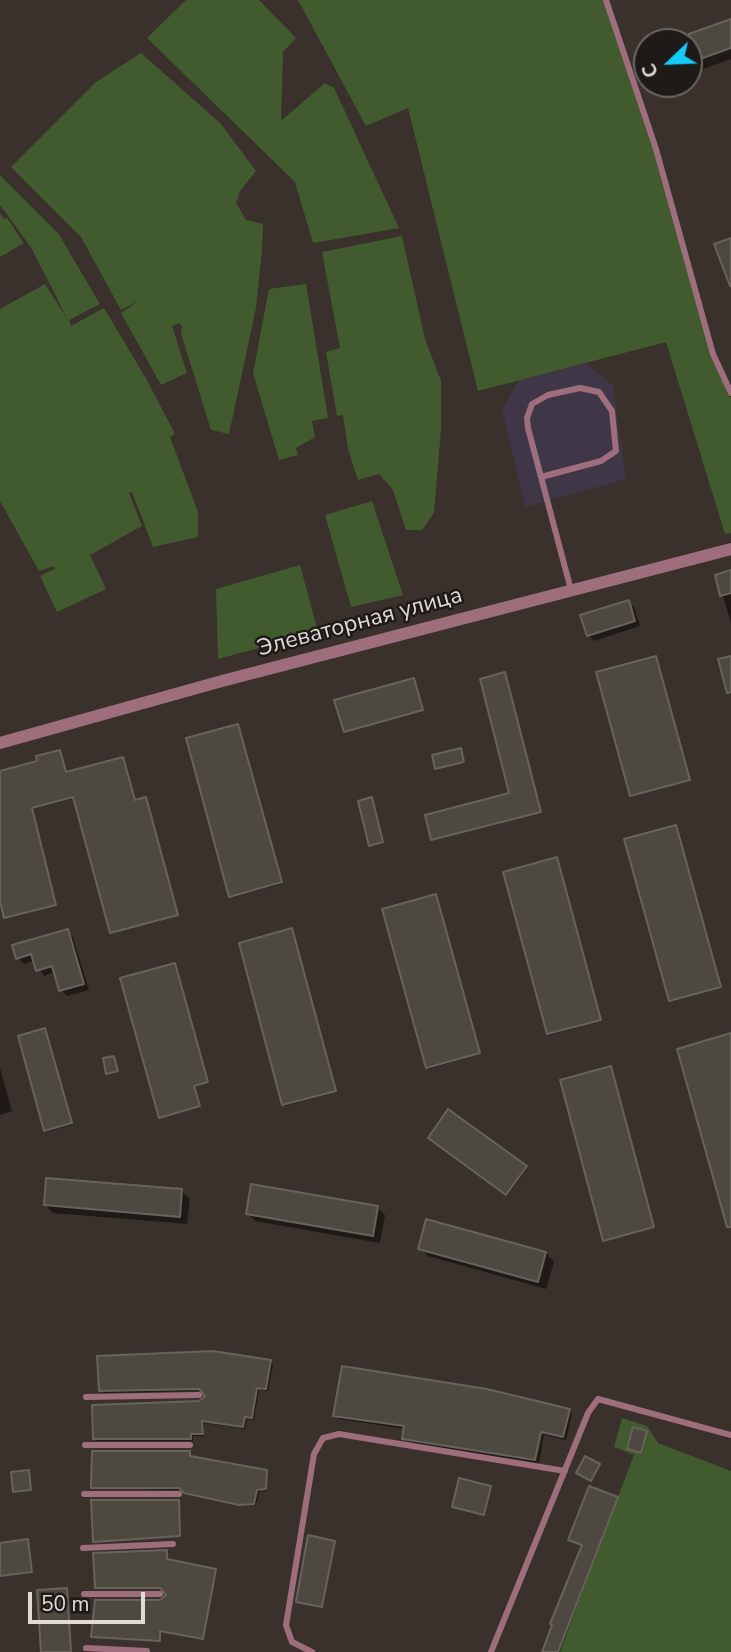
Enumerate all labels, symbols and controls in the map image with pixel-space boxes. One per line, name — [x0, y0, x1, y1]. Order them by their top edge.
north arrow — [633, 28, 703, 98]
text: С — [636, 59, 665, 81]
street label: Элеваторная улица — [254, 582, 466, 664]
scale bar — [32, 1578, 149, 1622]
text: 50 m — [41, 1590, 90, 1618]

